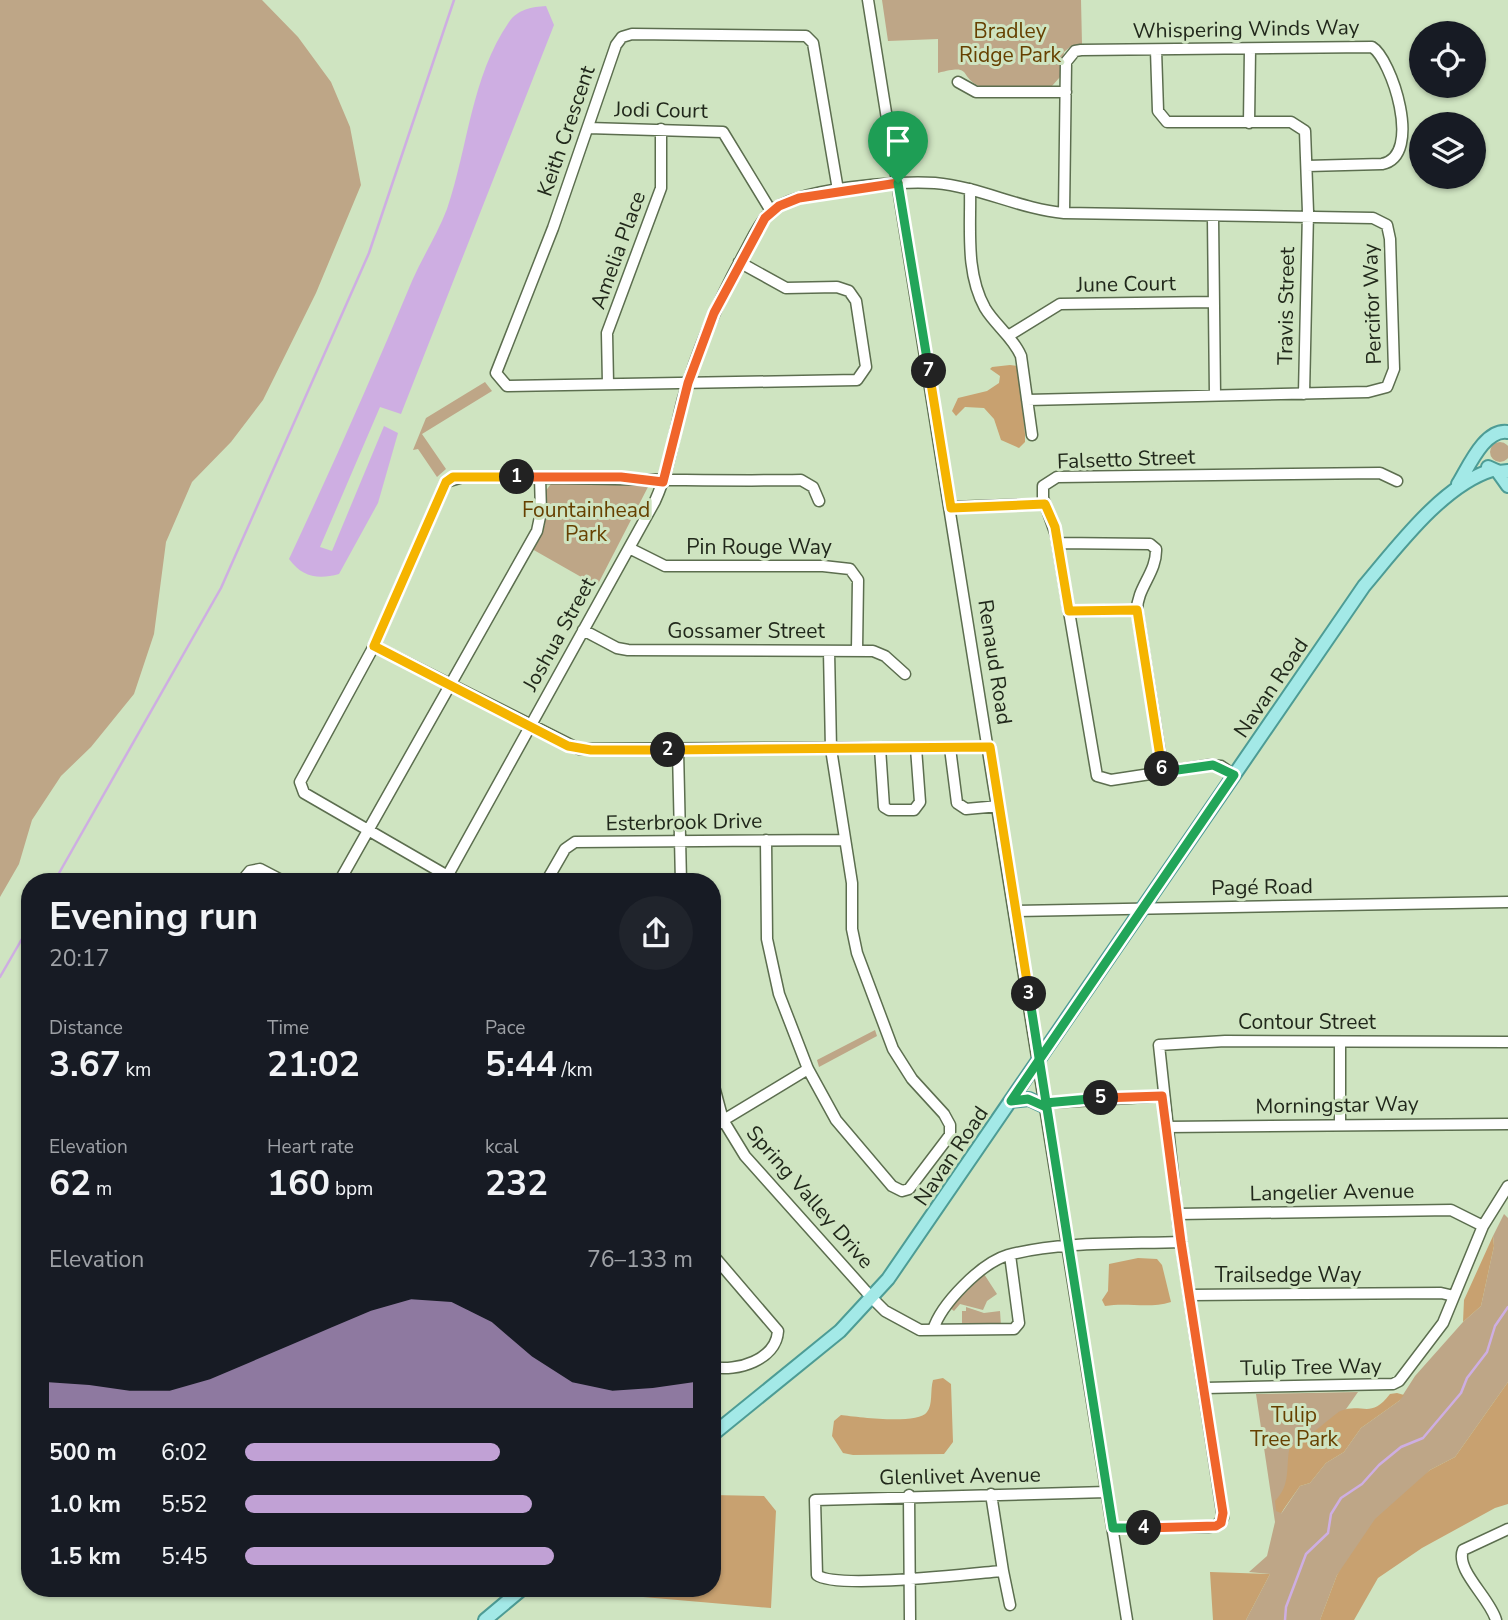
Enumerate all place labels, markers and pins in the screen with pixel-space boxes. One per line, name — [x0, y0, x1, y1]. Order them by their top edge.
pin — [868, 111, 928, 183]
pin: 7 — [912, 354, 946, 388]
pin: 1 — [500, 460, 534, 494]
pin: 2 — [650, 732, 686, 768]
pin: 6 — [1144, 752, 1180, 786]
pin: 3 — [1012, 976, 1046, 1012]
pin: 5 — [1084, 1080, 1118, 1116]
pin: 4 — [1126, 1510, 1162, 1546]

